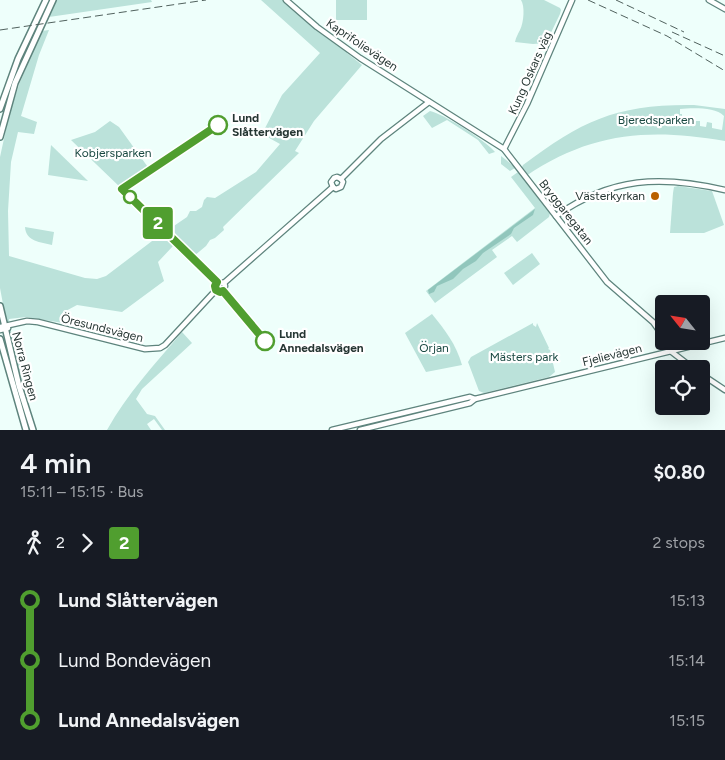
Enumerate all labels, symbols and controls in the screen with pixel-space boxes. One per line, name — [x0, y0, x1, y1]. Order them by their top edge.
street label: Kaprifolievägen — [324, 16, 401, 74]
street label: Kung Oskars väg — [505, 29, 555, 117]
place label: Lund Slåttervägen — [232, 111, 303, 139]
park label: Bjeredsparken — [618, 113, 695, 127]
marker: Lund Slåttervägen — [208, 115, 228, 135]
park label: Kobjersparken — [75, 146, 152, 160]
street label: Bryggaregatan — [536, 177, 596, 248]
place label: Västerkyrkan — [575, 189, 645, 203]
unlabelled marker — [123, 190, 137, 204]
marker: Västerkyrkan — [649, 190, 661, 202]
line badge: 2 — [142, 207, 174, 239]
text: 2 — [153, 212, 163, 234]
north arrow — [655, 295, 710, 350]
map controls — [655, 295, 710, 415]
street label: Öresundsvägen — [59, 311, 145, 345]
place label: Lund Annedalsvägen — [279, 327, 364, 355]
street label: Norra Ringen — [9, 330, 41, 402]
marker: Lund Annedalsvägen — [255, 331, 275, 351]
park label: Örjan — [419, 341, 449, 355]
street label: Fjelievägen — [581, 341, 643, 369]
park label: Mästers park — [490, 350, 558, 364]
button: locate — [655, 360, 710, 415]
text: 4 min — [20, 446, 91, 480]
text: $0.80 — [654, 461, 705, 484]
text: 15:11 – 15:15 · Bus — [20, 482, 144, 501]
icon: walk — [20, 529, 48, 557]
icon: forward — [73, 529, 101, 557]
text: 2 — [119, 532, 129, 554]
text: 2 — [56, 533, 65, 552]
text: 2 stops — [652, 533, 705, 552]
text: Lund Slåttervägen — [58, 589, 218, 612]
text: 15:13 — [670, 591, 705, 610]
text: Lund Bondevägen — [58, 649, 211, 672]
text: 15:14 — [669, 651, 705, 670]
text: Lund Annedalsvägen — [58, 709, 240, 732]
text: 15:15 — [669, 711, 705, 730]

